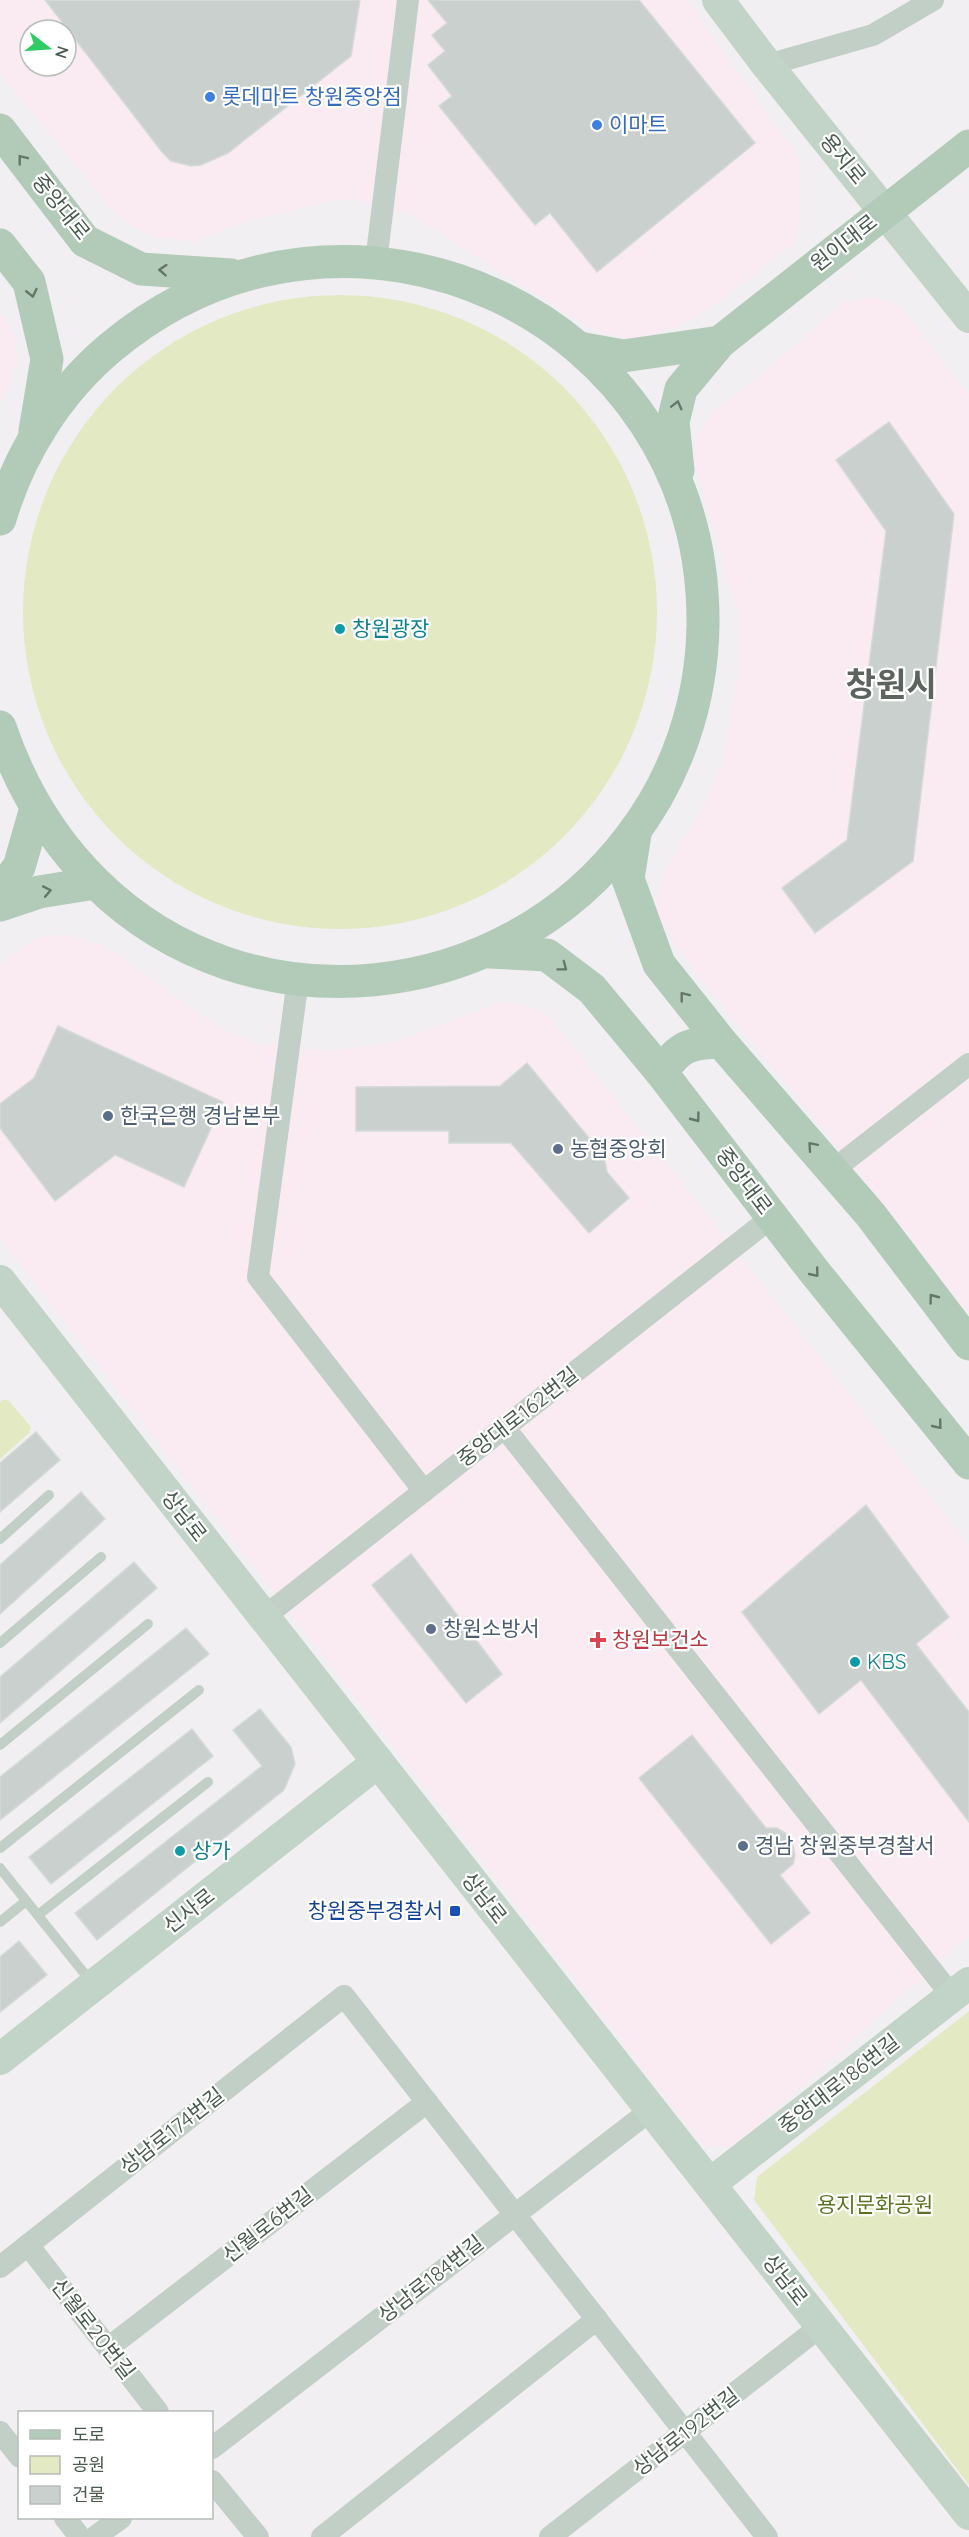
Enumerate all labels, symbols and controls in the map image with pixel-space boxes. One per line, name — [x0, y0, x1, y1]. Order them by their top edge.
north arrow — [18, 18, 78, 78]
text: N — [51, 44, 74, 61]
place label: 롯데마트 창원중앙점 — [222, 83, 402, 109]
marker: 롯데마트 창원중앙점 — [203, 90, 217, 104]
place label: 이마트 — [609, 111, 667, 137]
marker: 이마트 — [590, 118, 604, 132]
street label: 용지로 — [815, 128, 872, 189]
one-way arrow — [19, 154, 30, 165]
street label: 중앙대로 — [27, 168, 96, 245]
street label: 원이대로 — [805, 208, 882, 276]
one-way arrow — [158, 264, 167, 277]
one-way arrow — [24, 288, 37, 298]
one-way arrow — [670, 400, 683, 410]
place label: 창원광장 — [352, 615, 429, 641]
marker: 창원광장 — [333, 622, 347, 636]
district label: 창원시 — [845, 663, 937, 704]
one-way arrow — [42, 885, 52, 898]
one-way arrow — [556, 960, 567, 971]
one-way arrow — [681, 991, 692, 1002]
place label: 한국은행 경남본부 — [120, 1102, 280, 1128]
marker: 한국은행 경남본부 — [101, 1109, 115, 1123]
one-way arrow — [689, 1112, 700, 1123]
place label: 농협중앙회 — [570, 1135, 667, 1161]
marker: 농협중앙회 — [551, 1142, 565, 1156]
street label: 중앙대로 — [711, 1142, 778, 1219]
one-way arrow — [808, 1142, 819, 1153]
one-way arrow — [808, 1266, 819, 1277]
one-way arrow — [930, 1294, 941, 1305]
street label: 중앙대로162번길 — [452, 1361, 583, 1472]
one-way arrow — [930, 1418, 941, 1429]
street label: 상남로 — [157, 1485, 213, 1546]
place label: 창원소방서 — [443, 1615, 540, 1641]
marker: 창원소방서 — [424, 1622, 438, 1636]
place label: 창원보건소 — [612, 1626, 709, 1652]
marker: 창원보건소 — [589, 1631, 607, 1649]
place label: KBS — [867, 1648, 907, 1674]
marker: KBS — [848, 1655, 862, 1669]
place label: 경남 창원중부경찰서 — [755, 1832, 935, 1858]
place label: 상가 — [192, 1837, 231, 1863]
marker: 경남 창원중부경찰서 — [736, 1839, 750, 1853]
marker: 상가 — [173, 1844, 187, 1858]
street label: 상남로 — [457, 1867, 513, 1928]
street label: 신사로 — [158, 1882, 219, 1938]
place label: 창원중부경찰서 — [308, 1897, 443, 1923]
marker: 창원중부경찰서 — [448, 1904, 462, 1918]
street label: 중앙대로186번길 — [773, 2028, 904, 2139]
street label: 상남로174번길 — [114, 2081, 229, 2179]
street label: 신월로6번길 — [217, 2181, 318, 2268]
park label: 용지문화공원 — [817, 2191, 933, 2217]
street label: 상남로184번길 — [372, 2229, 488, 2327]
street label: 상남로 — [758, 2249, 814, 2310]
street label: 신월로20번길 — [46, 2273, 141, 2384]
street label: 상남로192번길 — [627, 2382, 744, 2481]
legend — [18, 2411, 213, 2519]
text: 도로 — [72, 2423, 105, 2446]
text: 공원 — [72, 2453, 105, 2476]
text: 건물 — [72, 2483, 105, 2506]

